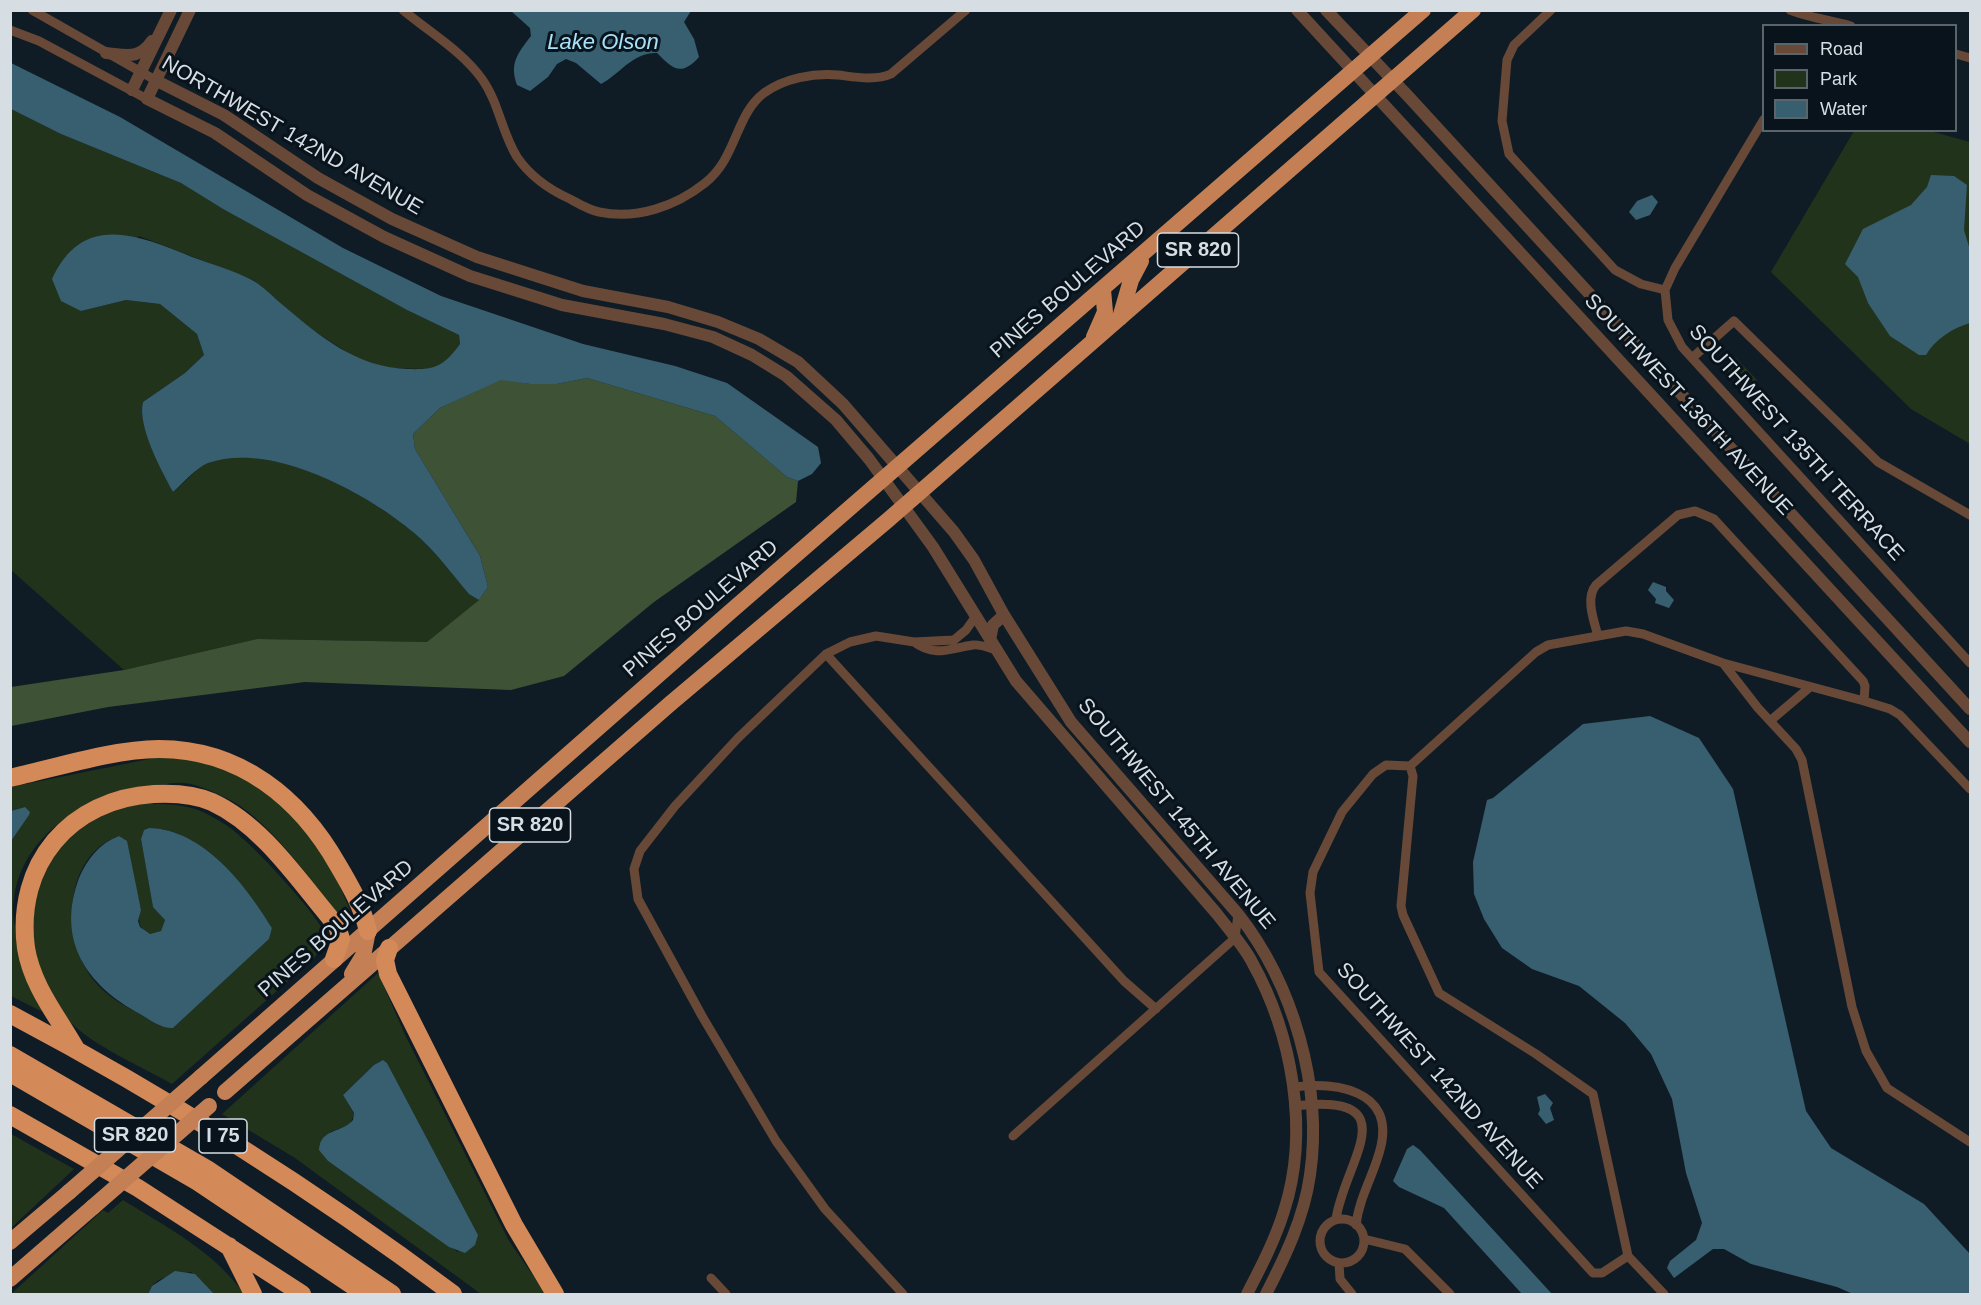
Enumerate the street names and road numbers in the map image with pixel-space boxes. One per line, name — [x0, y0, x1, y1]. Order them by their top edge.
street label: NORTHWEST 142ND AVENUE — [157, 51, 427, 221]
street label: PINES BOULEVARD — [985, 216, 1151, 364]
road number: SR 820 — [1158, 233, 1238, 267]
street label: SOUTHWEST 136TH AVENUE — [1579, 289, 1797, 521]
street label: SOUTHWEST 135TH TERRACE — [1683, 320, 1909, 566]
street label: PINES BOULEVARD — [618, 535, 784, 683]
street label: SOUTHWEST 145TH AVENUE — [1072, 693, 1280, 935]
road number: SR 820 — [490, 808, 570, 842]
street label: PINES BOULEVARD — [253, 855, 419, 1003]
street label: SOUTHWEST 142ND AVENUE — [1331, 958, 1547, 1194]
road number: SR 820 — [94, 1118, 176, 1152]
road number: I 75 — [199, 1119, 247, 1153]

